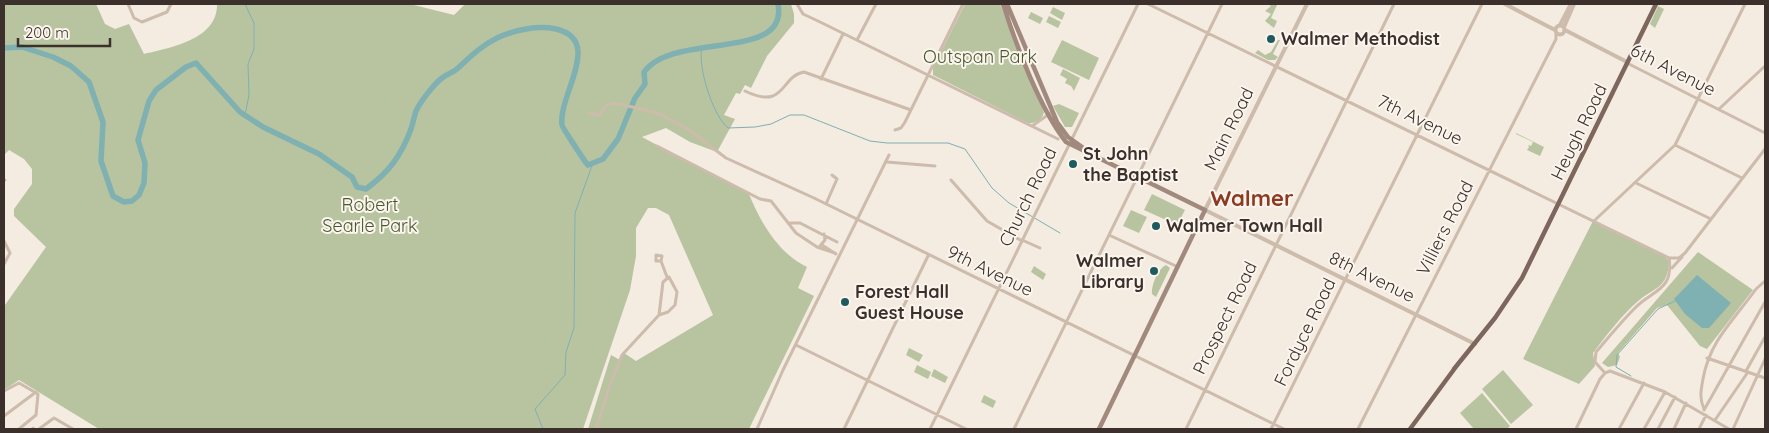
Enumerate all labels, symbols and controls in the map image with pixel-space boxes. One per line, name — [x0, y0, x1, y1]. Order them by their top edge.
scale bar — [18, 15, 110, 47]
text: 200 m — [25, 23, 69, 42]
place label: Walmer Methodist — [1281, 27, 1440, 50]
marker: Walmer Methodist — [1265, 33, 1277, 45]
street label: 6th Avenue — [1627, 38, 1720, 101]
park label: Outspan Park — [923, 45, 1037, 68]
street label: Heugh Road — [1545, 80, 1612, 184]
street label: Main Road — [1199, 83, 1259, 174]
street label: 7th Avenue — [1374, 89, 1467, 150]
place label: St John the Baptist — [1083, 142, 1179, 186]
street label: Church Road — [994, 143, 1062, 250]
marker: St John the Baptist — [1067, 158, 1079, 170]
street label: Villiers Road — [1411, 177, 1478, 279]
district label: Walmer — [1210, 184, 1294, 212]
park label: Robert Searle Park — [322, 193, 418, 237]
place label: Walmer Town Hall — [1166, 214, 1323, 237]
marker: Walmer Town Hall — [1150, 220, 1162, 232]
street label: 9th Avenue — [943, 240, 1037, 301]
street label: 8th Avenue — [1326, 246, 1419, 307]
place label: Walmer Library — [1076, 249, 1144, 293]
street label: Prospect Road — [1187, 258, 1262, 378]
marker: Walmer Library — [1148, 265, 1160, 277]
street label: Fordyce Road — [1268, 274, 1341, 390]
place label: Forest Hall Guest House — [855, 280, 964, 324]
marker: Forest Hall Guest House — [839, 296, 851, 308]

